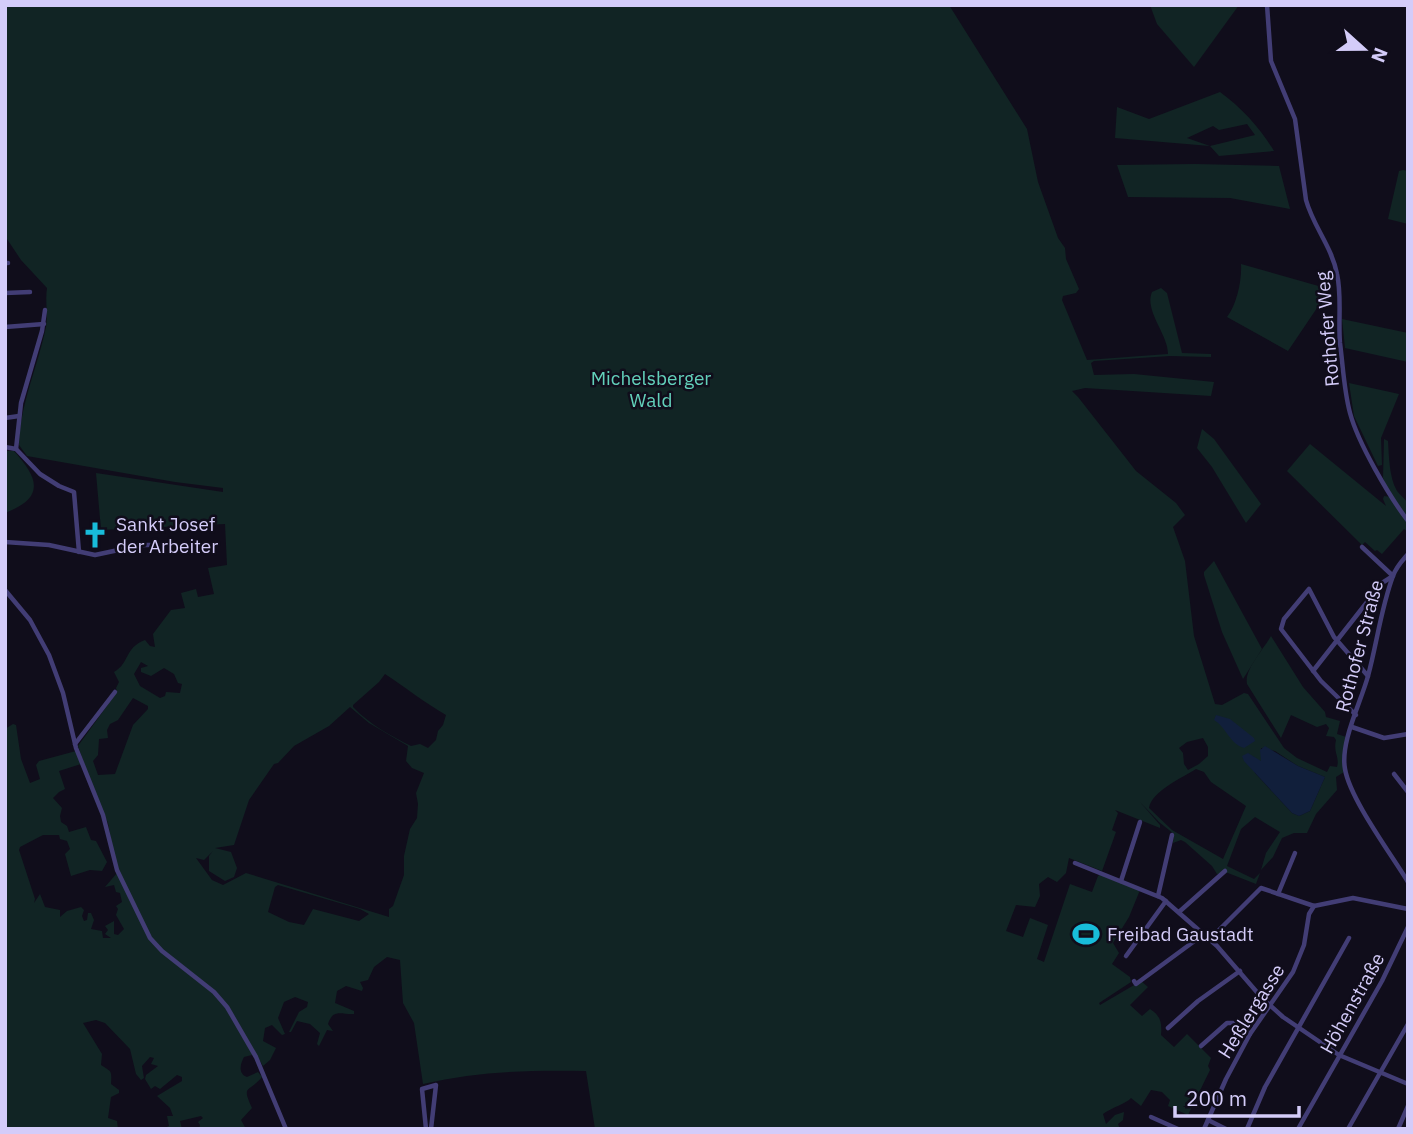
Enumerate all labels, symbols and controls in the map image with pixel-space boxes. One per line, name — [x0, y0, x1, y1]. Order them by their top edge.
north arrow — [1329, 14, 1399, 84]
text: N — [1366, 44, 1394, 66]
street label: Rothofer Weg — [1310, 270, 1344, 388]
park label: Michelsberger Wald — [591, 366, 711, 412]
place label: Sankt Josef der Arbeiter — [116, 512, 218, 558]
church icon: Sankt Josef der Arbeiter — [80, 520, 110, 550]
street label: Rothofer Straße — [1330, 577, 1388, 715]
sports icon: Freibad Gaustadt — [1071, 919, 1101, 949]
place label: Freibad Gaustadt — [1107, 922, 1254, 946]
street label: Höhenstraße — [1314, 948, 1390, 1058]
street label: Heßlergasse — [1212, 959, 1290, 1063]
scale bar — [1175, 1074, 1299, 1118]
text: 200 m — [1186, 1084, 1247, 1112]

